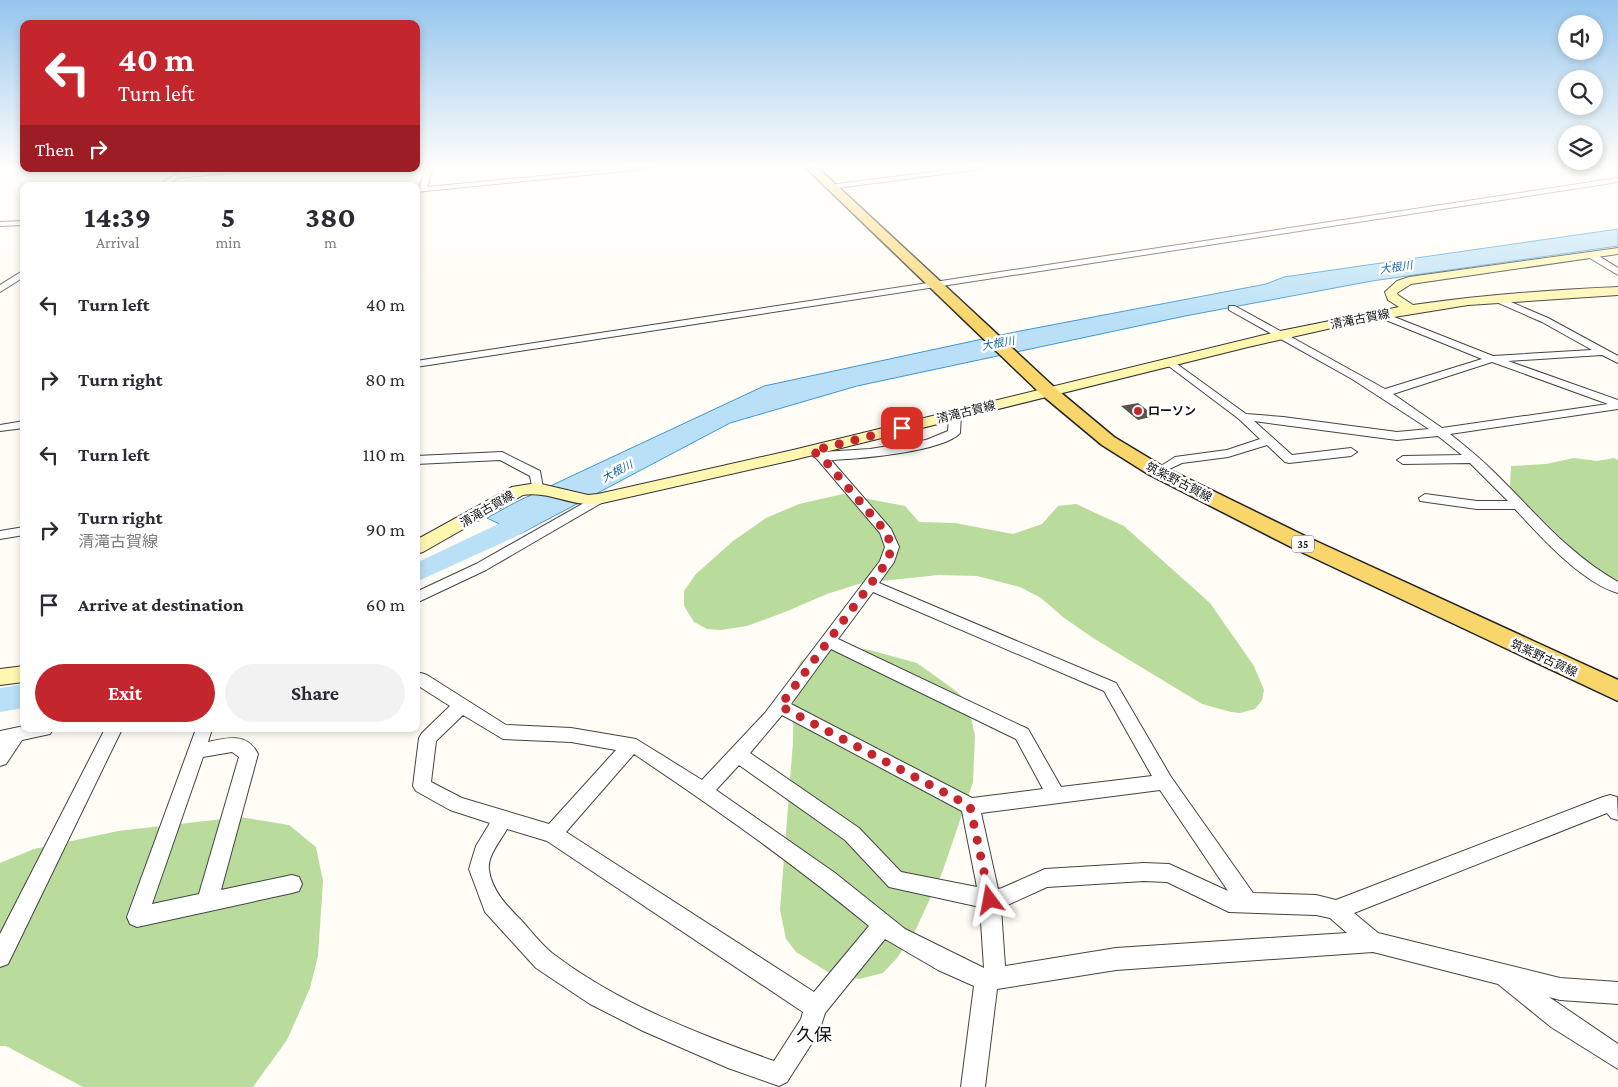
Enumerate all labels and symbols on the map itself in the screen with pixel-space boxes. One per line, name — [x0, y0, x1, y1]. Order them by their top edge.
water label: 大根川 — [1379, 259, 1414, 275]
street label: 清滝古賀線 — [1329, 306, 1391, 332]
water label: 大根川 — [981, 334, 1016, 352]
street label: 清滝古賀線 — [935, 398, 997, 426]
place label: ローソン — [1148, 404, 1196, 418]
marker: ローソン — [1132, 405, 1144, 417]
pin — [881, 407, 923, 449]
water label: 大根川 — [600, 457, 635, 484]
street label: 筑紫野古賀線 — [1144, 459, 1214, 505]
street label: 清滝古賀線 — [458, 488, 516, 530]
road number: 35 — [1292, 536, 1314, 552]
street label: 筑紫野古賀線 — [1508, 636, 1580, 680]
position arrow — [963, 873, 1015, 925]
district label: 久保 — [796, 1025, 832, 1045]

